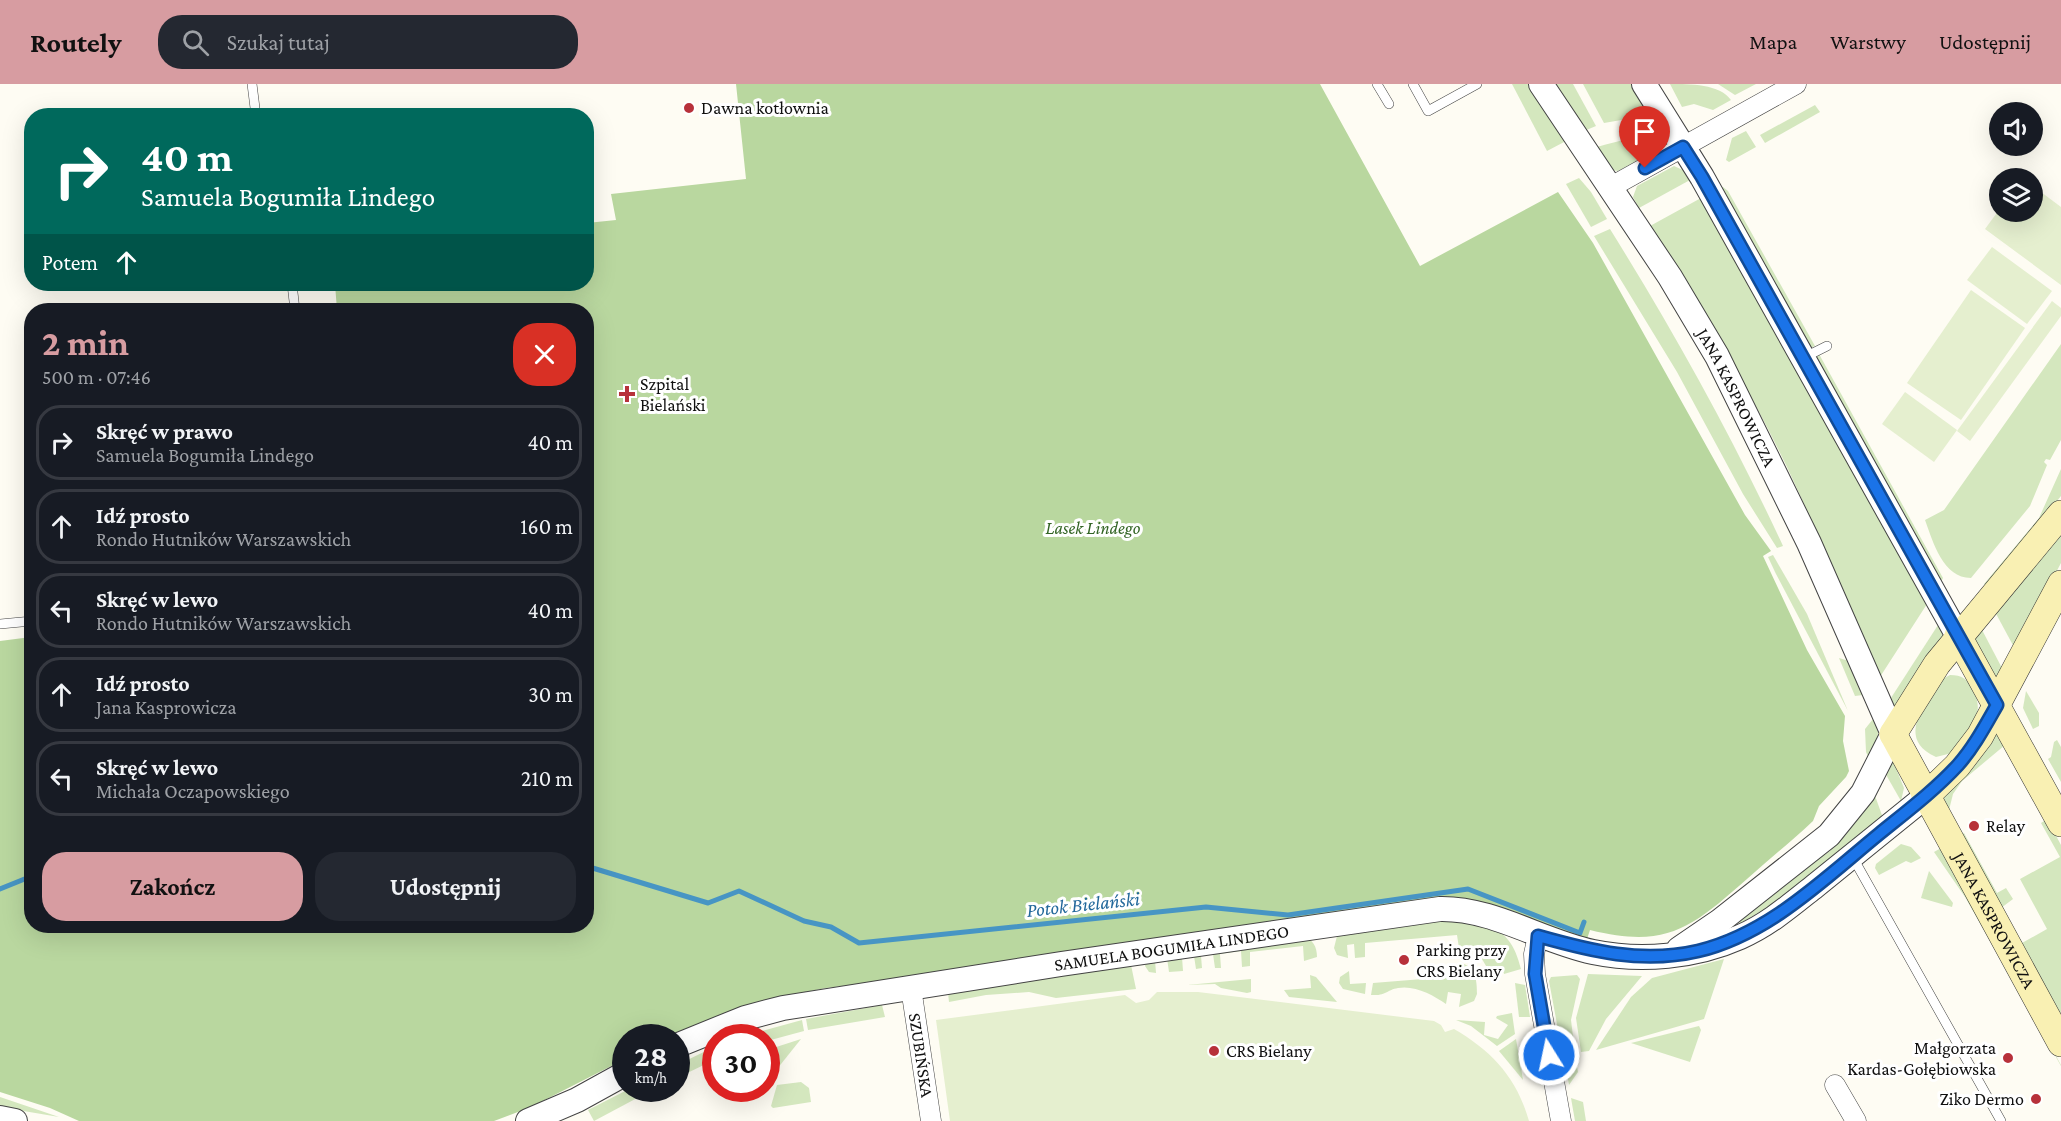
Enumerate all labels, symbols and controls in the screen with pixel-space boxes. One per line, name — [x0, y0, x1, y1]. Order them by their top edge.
search box — [158, 15, 578, 69]
icon: search — [179, 26, 212, 59]
text: Routely — [30, 27, 122, 58]
text: Szukaj tutaj — [227, 30, 330, 55]
text: Mapa — [1749, 30, 1797, 54]
text: Warstwy — [1830, 30, 1906, 54]
text: Udostępnij — [1939, 30, 2031, 54]
place label: Dawna kotłownia — [701, 98, 829, 118]
marker: Dawna kotłownia — [682, 101, 696, 115]
map controls — [1989, 102, 2043, 222]
button: sound — [1989, 102, 2043, 156]
pin — [1619, 106, 1670, 168]
icon: arrive — [1628, 115, 1661, 148]
icon: right — [42, 132, 120, 210]
text: 40 m — [141, 133, 233, 180]
button: layers — [1989, 168, 2043, 222]
text: Samuela Bogumiła Lindego — [141, 182, 435, 212]
icon: ahead — [110, 246, 143, 279]
text: Potem — [42, 250, 98, 275]
text: 2 min — [42, 323, 129, 363]
button: close — [513, 323, 576, 386]
street label: JANA KASPROWICZA — [1692, 323, 1780, 471]
text: 500 m · 07:46 — [42, 366, 151, 388]
place label: Szpital Bielański — [640, 374, 706, 415]
marker: Szpital Bielański — [618, 385, 636, 403]
text: Skręć w prawo — [96, 419, 233, 444]
icon: right — [45, 426, 78, 459]
text: 40 m — [528, 430, 573, 455]
text: Samuela Bogumiła Lindego — [96, 444, 314, 466]
text: Idź prosto — [96, 503, 190, 528]
icon: ahead — [45, 510, 78, 543]
text: 160 m — [520, 514, 573, 539]
park label: Lasek Lindego — [1046, 518, 1141, 538]
text: Rondo Hutników Warszawskich — [96, 528, 351, 550]
text: Skręć w lewo — [96, 587, 218, 612]
icon: left — [45, 594, 78, 627]
text: 40 m — [528, 598, 573, 623]
text: Rondo Hutników Warszawskich — [96, 612, 351, 634]
text: Idź prosto — [96, 671, 190, 696]
icon: ahead — [45, 678, 78, 711]
text: 30 m — [528, 682, 573, 707]
text: Jana Kasprowicza — [96, 696, 236, 718]
text: Skręć w lewo — [96, 755, 218, 780]
icon: left — [45, 762, 78, 795]
text: 210 m — [521, 766, 573, 791]
text: Michała Oczapowskiego — [96, 780, 290, 802]
place label: Relay — [1986, 816, 2026, 836]
marker: Relay — [1967, 819, 1981, 833]
street label: JANA KASPROWICZA — [1948, 847, 2040, 993]
button: Zakończ — [42, 852, 303, 921]
button: Udostępnij — [315, 852, 576, 921]
water label: Potok Bielański — [1025, 887, 1141, 921]
street label: SAMUELA BOGUMIŁA LINDEGO — [1053, 921, 1290, 975]
place label: Parking przy CRS Bielany — [1416, 940, 1507, 981]
marker: Parking przy CRS Bielany — [1397, 953, 1411, 967]
street label: SZUBIŃSKA — [905, 1012, 937, 1100]
position arrow — [1517, 1023, 1581, 1087]
speed limit sign: 30 — [702, 1024, 780, 1102]
place label: Małgorzata Kardas-Gołębiowska — [1847, 1038, 1996, 1079]
text: 28 — [635, 1039, 667, 1072]
place label: CRS Bielany — [1226, 1041, 1312, 1061]
marker: CRS Bielany — [1207, 1044, 1221, 1058]
marker: Małgorzata Kardas-Gołębiowska — [2001, 1051, 2015, 1065]
text: km/h — [635, 1070, 667, 1086]
place label: Ziko Dermo — [1939, 1089, 2024, 1109]
marker: Ziko Dermo — [2029, 1092, 2043, 1106]

